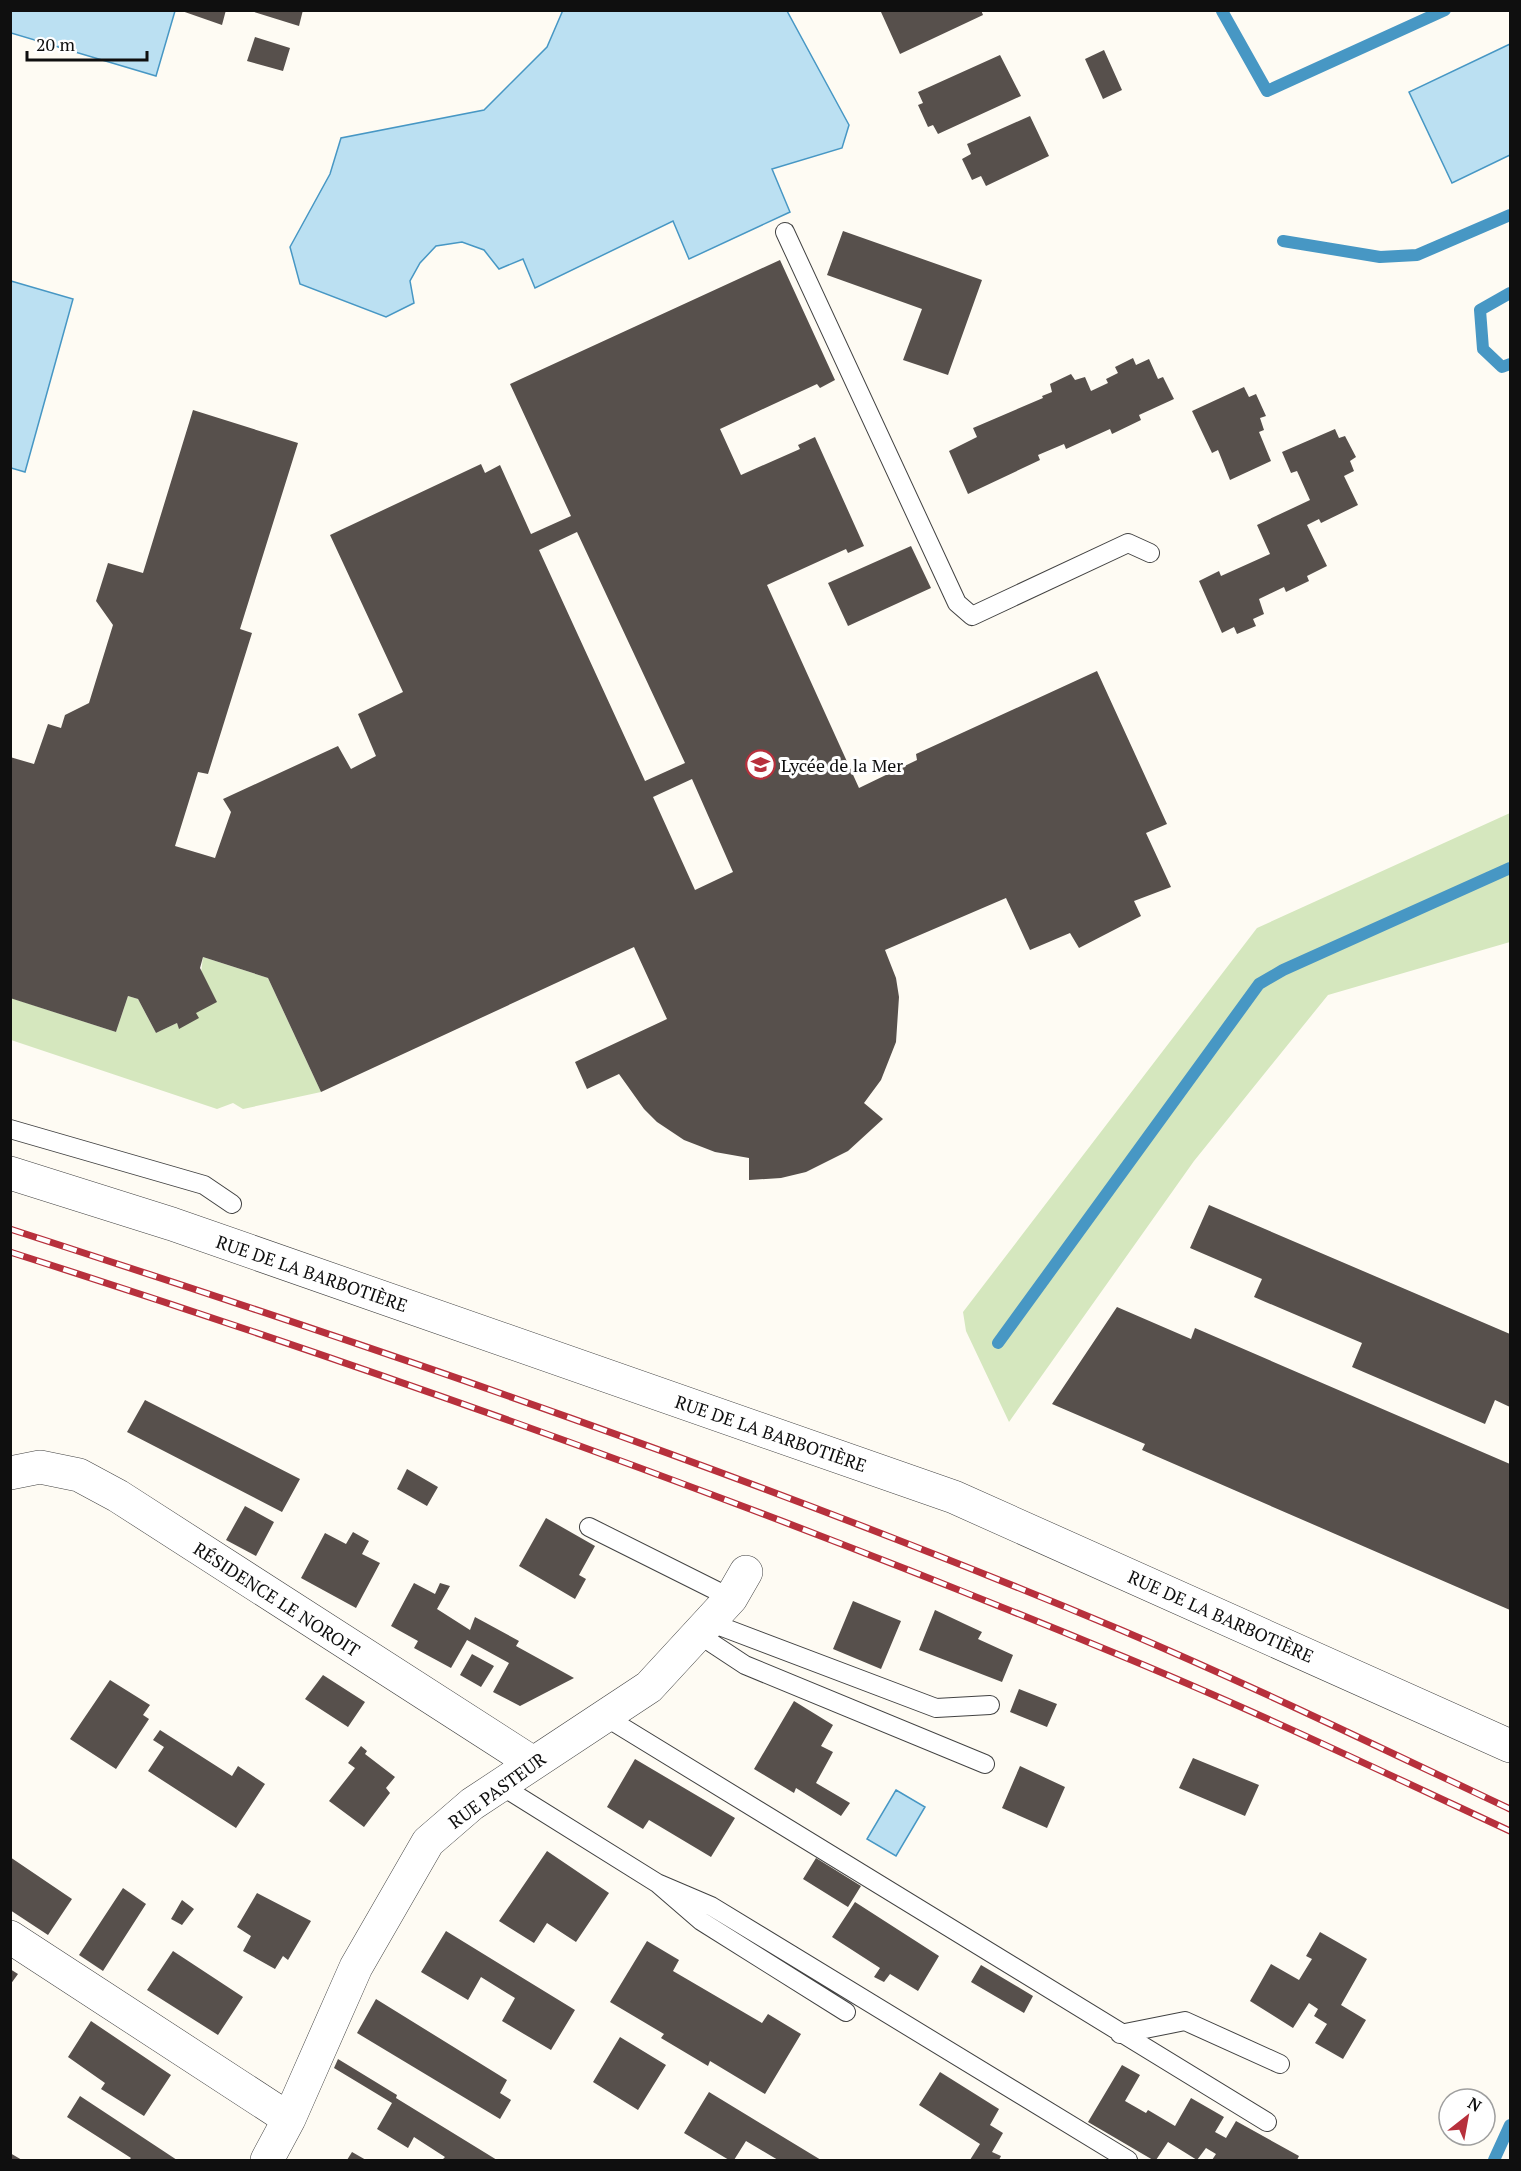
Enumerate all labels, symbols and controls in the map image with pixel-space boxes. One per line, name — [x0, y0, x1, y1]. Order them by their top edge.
scale bar — [27, 24, 147, 62]
text: 20 m — [36, 32, 76, 56]
school or university icon: Lycée de la Mer — [744, 749, 776, 781]
place label: Lycée de la Mer — [781, 753, 903, 777]
street label: RUE DE LA BARBOTIÈRE — [213, 1229, 411, 1317]
street label: RUE DE LA BARBOTIÈRE — [672, 1389, 870, 1477]
street label: RÉSIDENCE LE NOROIT — [189, 1536, 365, 1662]
street label: RUE DE LA BARBOTIÈRE — [1124, 1564, 1318, 1668]
street label: RUE PASTEUR — [443, 1746, 551, 1833]
north arrow — [1437, 2087, 1497, 2147]
text: N — [1464, 2092, 1486, 2117]

